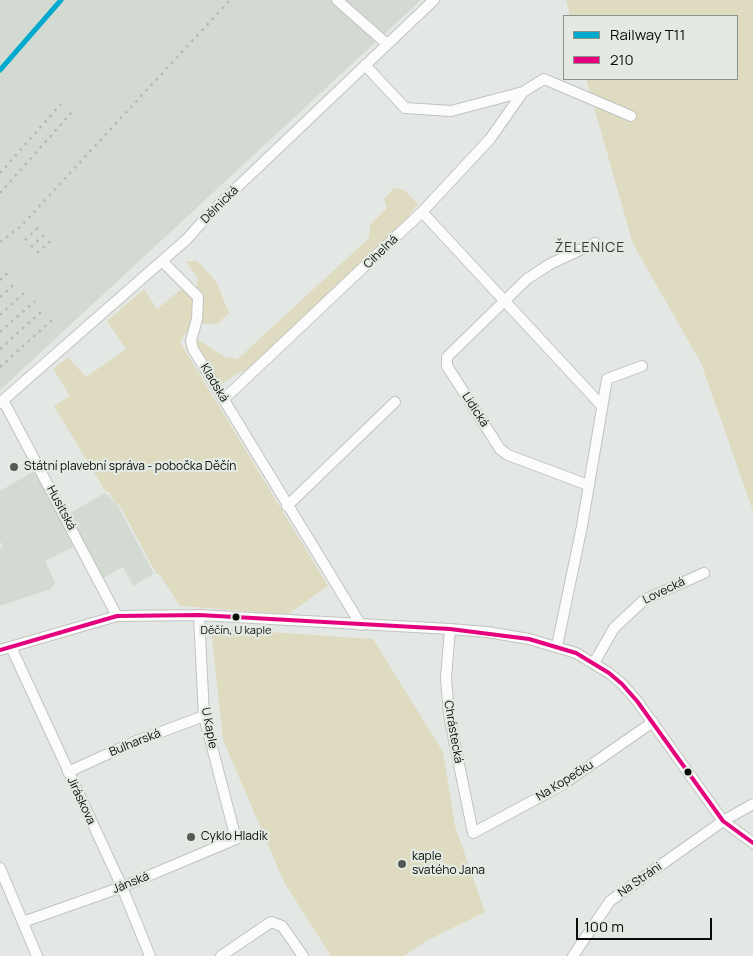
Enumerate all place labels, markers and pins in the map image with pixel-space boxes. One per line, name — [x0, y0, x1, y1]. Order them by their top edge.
place label: Státní plavební správa - pobočka Děčín — [24, 460, 236, 474]
marker: Státní plavební správa - pobočka Děčín — [8, 461, 20, 473]
marker: Děčín, U kaple — [231, 612, 241, 622]
place label: Děčín, U kaple — [201, 624, 271, 638]
unlabelled marker — [683, 767, 693, 777]
place label: Cyklo Hladík — [201, 830, 268, 844]
marker: Cyklo Hladík — [185, 831, 197, 843]
place label: kaple svatého Jana — [412, 850, 485, 878]
marker: kaple svatého Jana — [396, 858, 408, 870]

